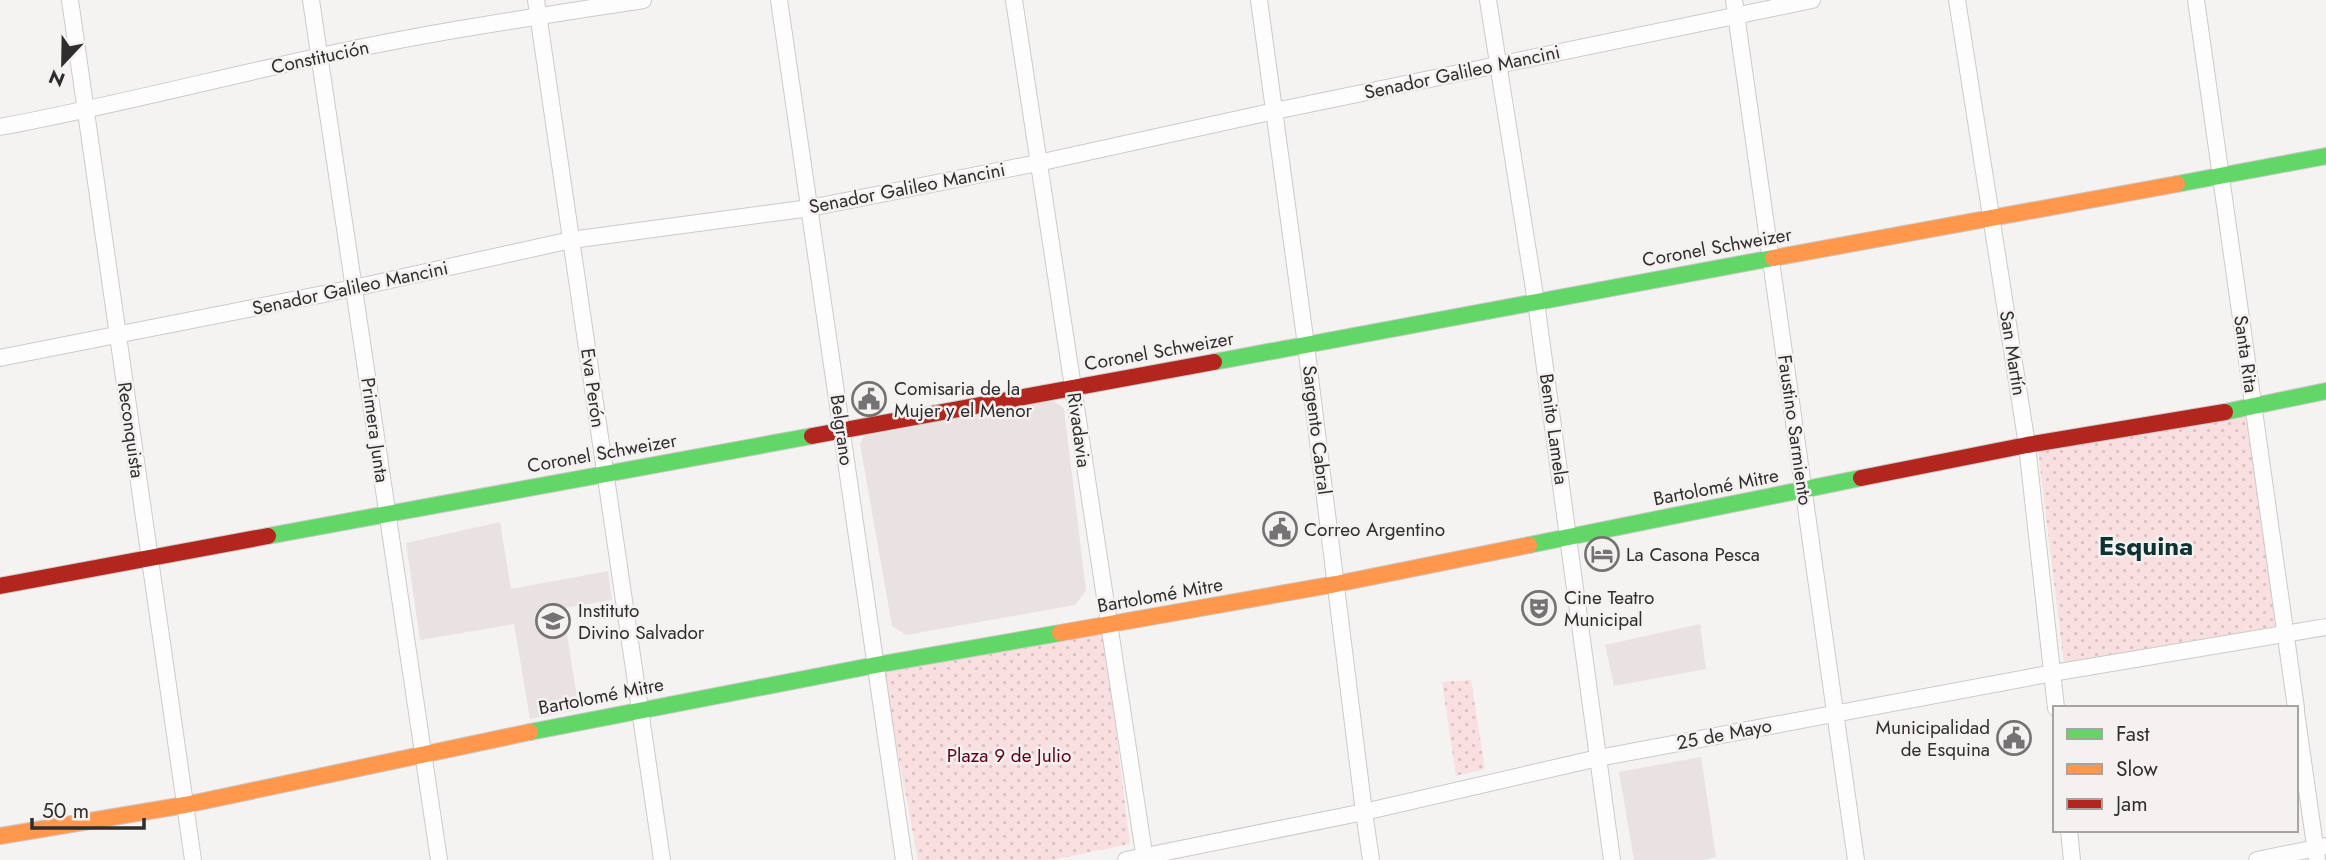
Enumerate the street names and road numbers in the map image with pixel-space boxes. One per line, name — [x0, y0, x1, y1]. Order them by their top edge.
street label: Constitución — [269, 33, 371, 81]
street label: Senador Galileo Mancini — [1362, 38, 1562, 106]
street label: Senador Galileo Mancini — [806, 156, 1008, 220]
street label: Coronel Schweizer — [1640, 220, 1794, 273]
street label: Senador Galileo Mancini — [250, 254, 450, 322]
street label: San Martín — [1993, 309, 2033, 397]
street label: Santa Rita — [2227, 313, 2265, 395]
street label: Coronel Schweizer — [1082, 324, 1236, 377]
street label: Eva Perón — [574, 347, 612, 429]
street label: Faustino Sarmiento — [1771, 353, 1819, 507]
street label: Sargento Cabral — [1296, 364, 1338, 496]
street label: Benito Lamela — [1533, 372, 1575, 486]
street label: Primera Junta — [354, 376, 396, 484]
street label: Reconquista — [111, 380, 151, 480]
street label: Rivadavia — [1060, 391, 1098, 469]
street label: Belgrano — [824, 393, 860, 467]
street label: Coronel Schweizer — [525, 426, 679, 479]
street label: Bartolomé Mitre — [1651, 462, 1781, 512]
street label: Bartolomé Mitre — [1095, 571, 1225, 619]
street label: Bartolomé Mitre — [536, 671, 666, 721]
street label: 25 de Mayo — [1674, 712, 1774, 756]

